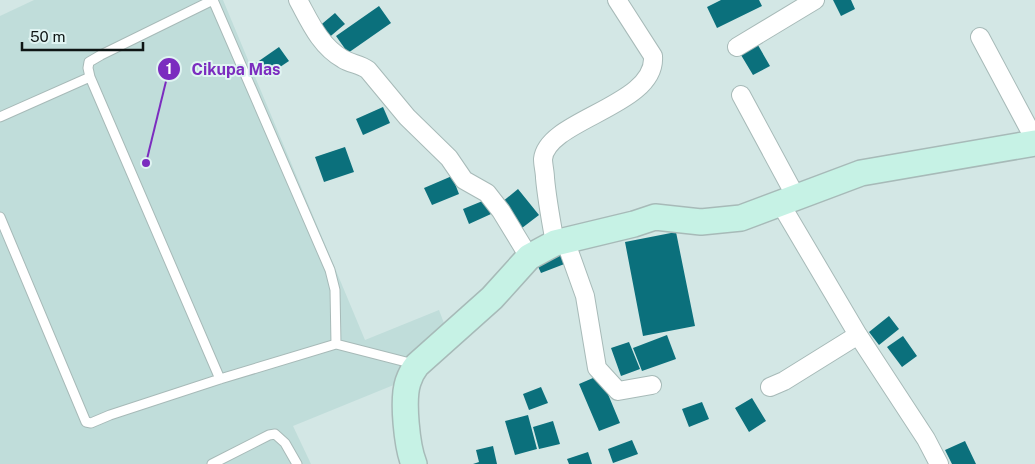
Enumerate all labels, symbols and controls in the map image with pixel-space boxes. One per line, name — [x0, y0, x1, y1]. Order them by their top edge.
scale bar — [22, 20, 144, 52]
text: 50 m — [30, 28, 65, 45]
callout: Cikupa Mas — [157, 53, 291, 84]
text: 1 — [166, 60, 172, 77]
text: Cikupa Mas — [192, 60, 280, 79]

